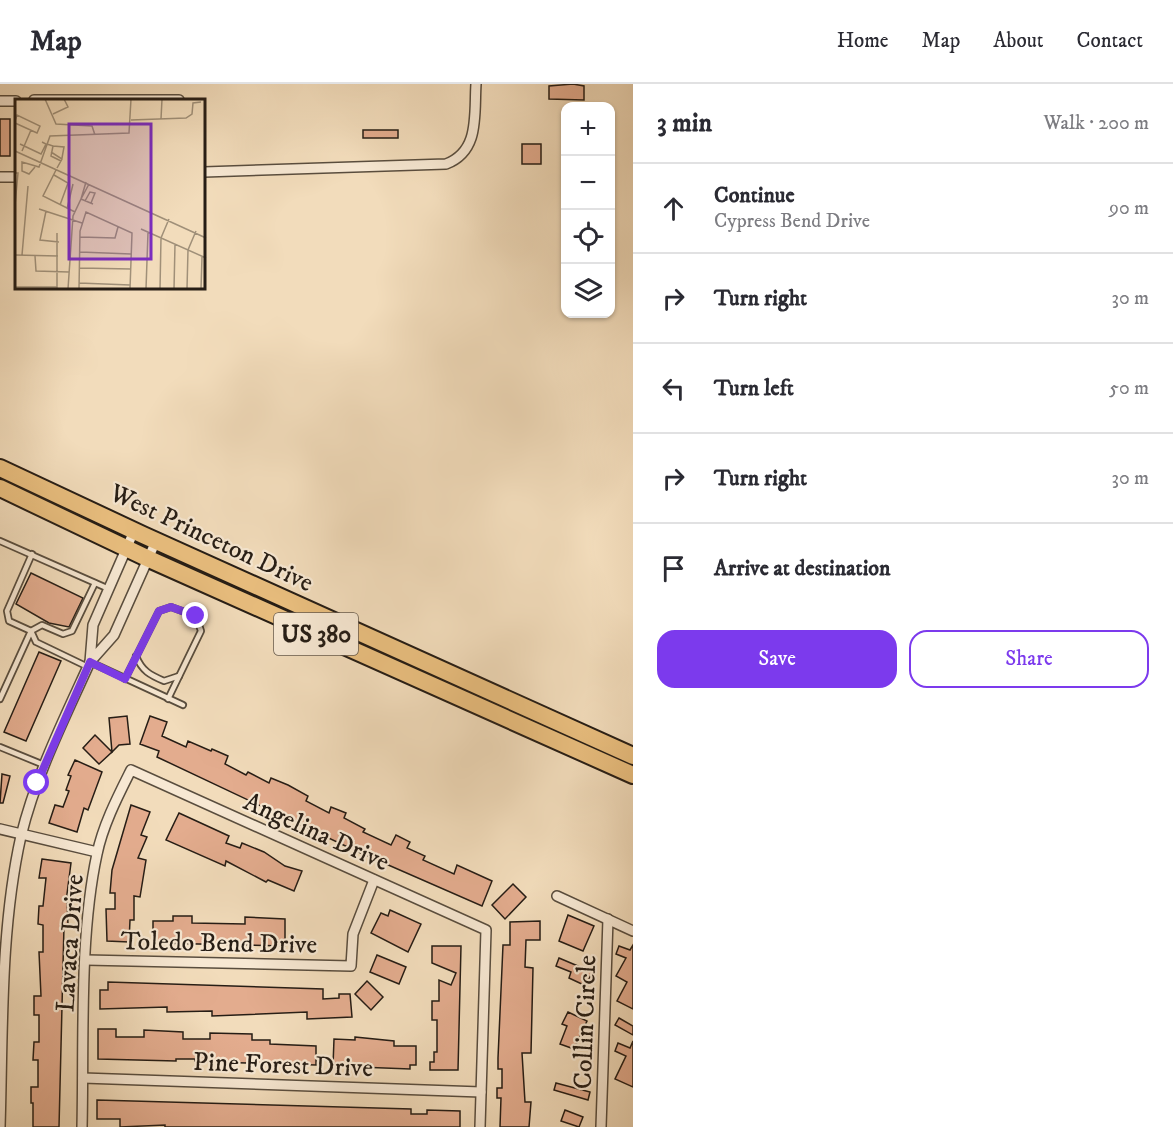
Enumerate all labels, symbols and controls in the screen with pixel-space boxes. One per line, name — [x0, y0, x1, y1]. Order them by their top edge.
text: Map — [30, 24, 82, 59]
text: Home — [837, 28, 889, 54]
text: Map — [922, 28, 960, 54]
text: About — [993, 28, 1044, 54]
text: Contact — [1077, 28, 1143, 54]
inset map — [15, 99, 206, 290]
map controls — [561, 102, 615, 318]
button: + — [561, 102, 615, 156]
text: 3 min — [657, 107, 712, 140]
text: Walk · 200 m — [1043, 111, 1149, 136]
button: − — [561, 156, 615, 210]
text: Continue — [714, 182, 795, 209]
icon: ahead — [657, 192, 690, 225]
text: 90 m — [1109, 196, 1149, 221]
text: Cypress Bend Drive — [714, 209, 870, 234]
button: locate — [561, 210, 615, 264]
button: layers — [561, 264, 615, 318]
icon: right — [657, 282, 690, 315]
text: Turn right — [714, 285, 807, 312]
text: 30 m — [1111, 286, 1149, 311]
icon: left — [657, 372, 690, 405]
text: Turn left — [714, 375, 794, 402]
text: 50 m — [1109, 376, 1149, 401]
icon: right — [657, 462, 690, 495]
text: Turn right — [714, 465, 807, 492]
text: 30 m — [1111, 466, 1149, 491]
street label: West Princeton Drive — [103, 476, 318, 600]
icon: arrive — [657, 552, 690, 585]
text: Arrive at destination — [714, 555, 891, 582]
route end — [182, 602, 208, 628]
road number: US 380 — [274, 613, 358, 655]
button: Save — [657, 630, 897, 688]
button: Share — [909, 630, 1149, 688]
route start — [23, 769, 49, 795]
street label: Angelina Drive — [238, 786, 394, 879]
street label: Lavaca Drive — [49, 873, 92, 1013]
street label: Toledo Bend Drive — [121, 925, 317, 962]
street label: Collin Circle — [567, 954, 604, 1090]
street label: Pine Forest Drive — [192, 1046, 374, 1085]

